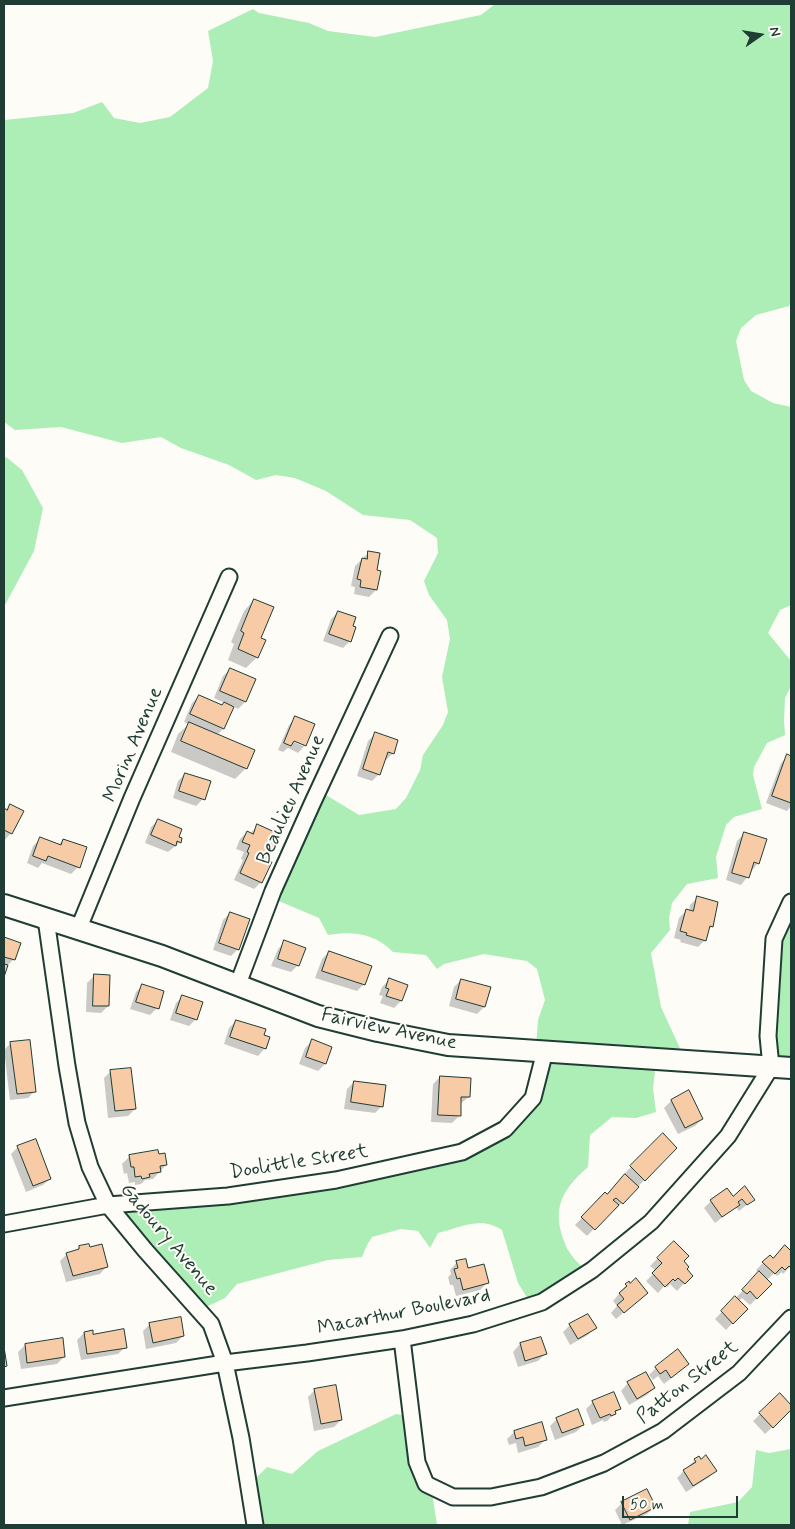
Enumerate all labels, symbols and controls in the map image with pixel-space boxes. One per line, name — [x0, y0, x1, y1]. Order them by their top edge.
north arrow — [735, 10, 785, 60]
text: N — [765, 25, 784, 38]
street label: Morin Avenue — [99, 684, 169, 806]
street label: Beaulieu Avenue — [253, 731, 331, 869]
street label: Fairview Avenue — [319, 1004, 459, 1056]
street label: Doolittle Street — [228, 1140, 370, 1186]
street label: Gadoury Avenue — [114, 1179, 222, 1301]
street label: Macarthur Boulevard — [315, 1284, 493, 1342]
street label: Patton Street — [633, 1336, 743, 1430]
scale bar — [625, 1486, 741, 1518]
text: 50 m — [630, 1495, 664, 1515]

